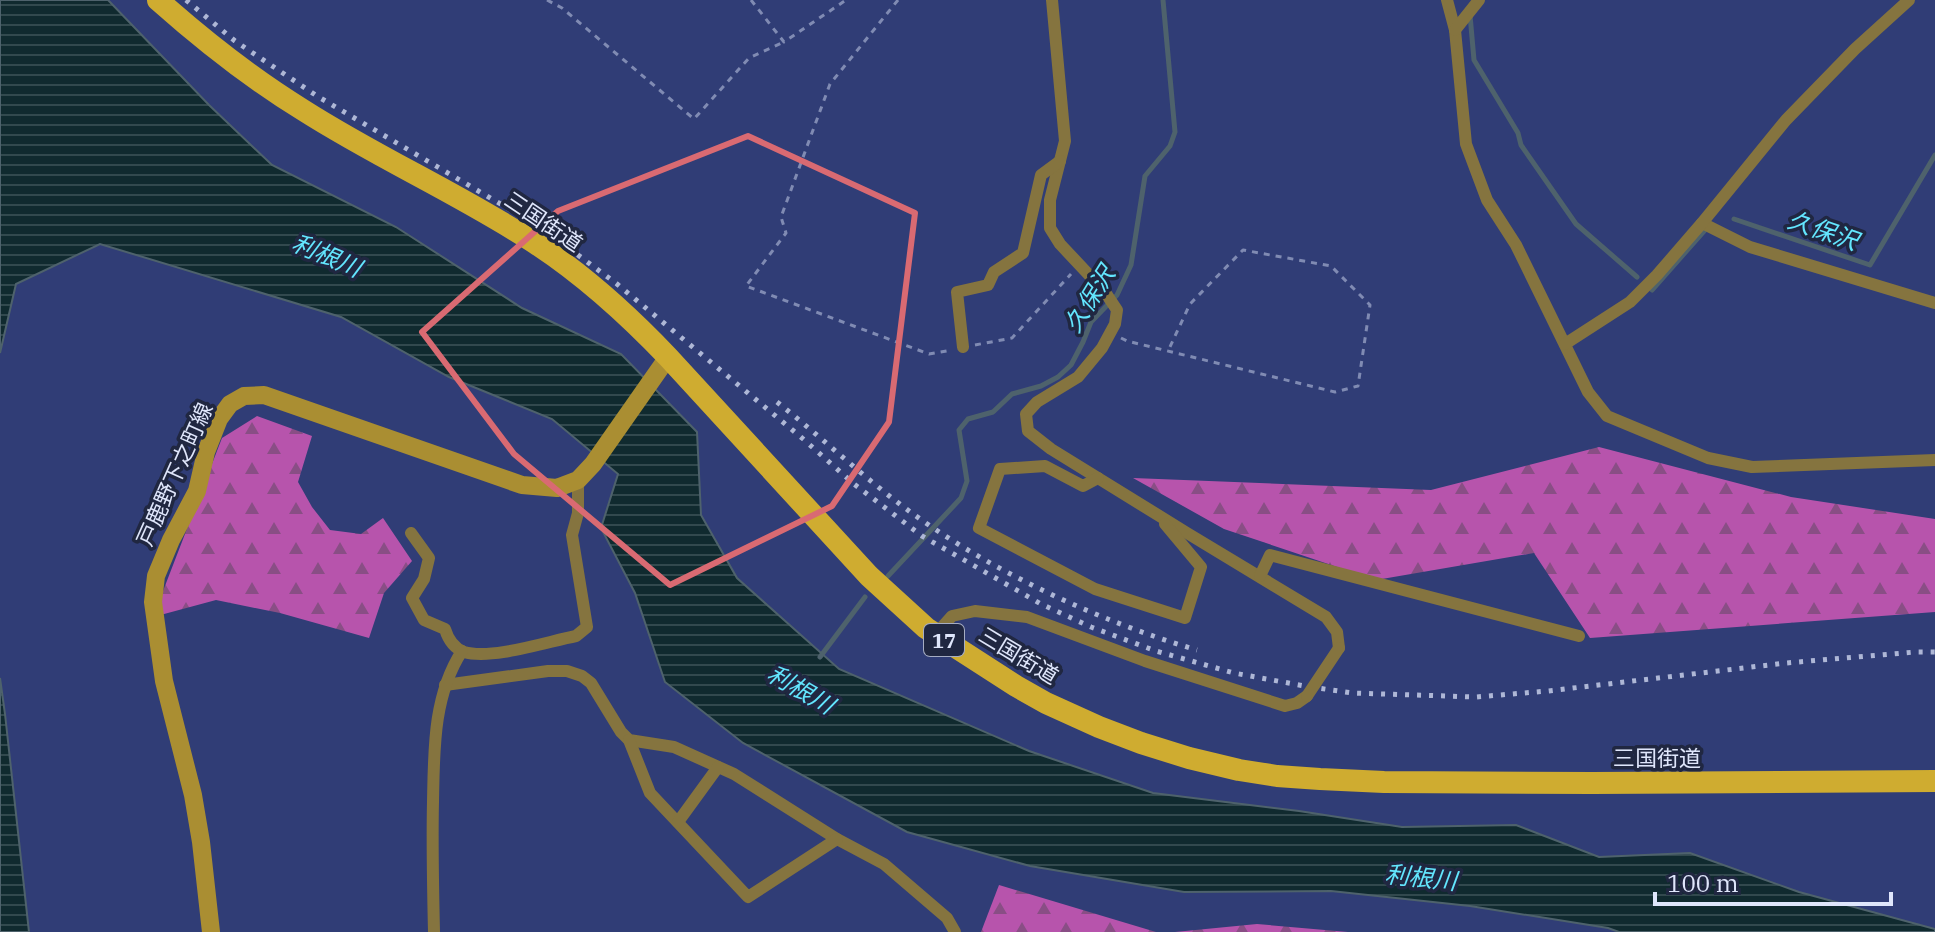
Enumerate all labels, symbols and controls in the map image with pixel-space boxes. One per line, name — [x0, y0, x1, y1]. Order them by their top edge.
street label: 三国街道 — [499, 184, 589, 258]
water label: 久保沢 — [1784, 203, 1865, 258]
water label: 利根川 — [288, 226, 369, 285]
water label: 久保沢 — [1056, 257, 1123, 338]
street label: 戸鹿野下之町線 — [129, 398, 219, 550]
street label: 三国街道 — [974, 620, 1064, 690]
road number: 17 — [924, 624, 964, 656]
water label: 利根川 — [762, 657, 843, 722]
street label: 三国街道 — [1613, 743, 1701, 772]
scale bar — [1655, 856, 1891, 906]
water label: 利根川 — [1384, 857, 1461, 897]
text: 100 m — [1667, 867, 1739, 899]

